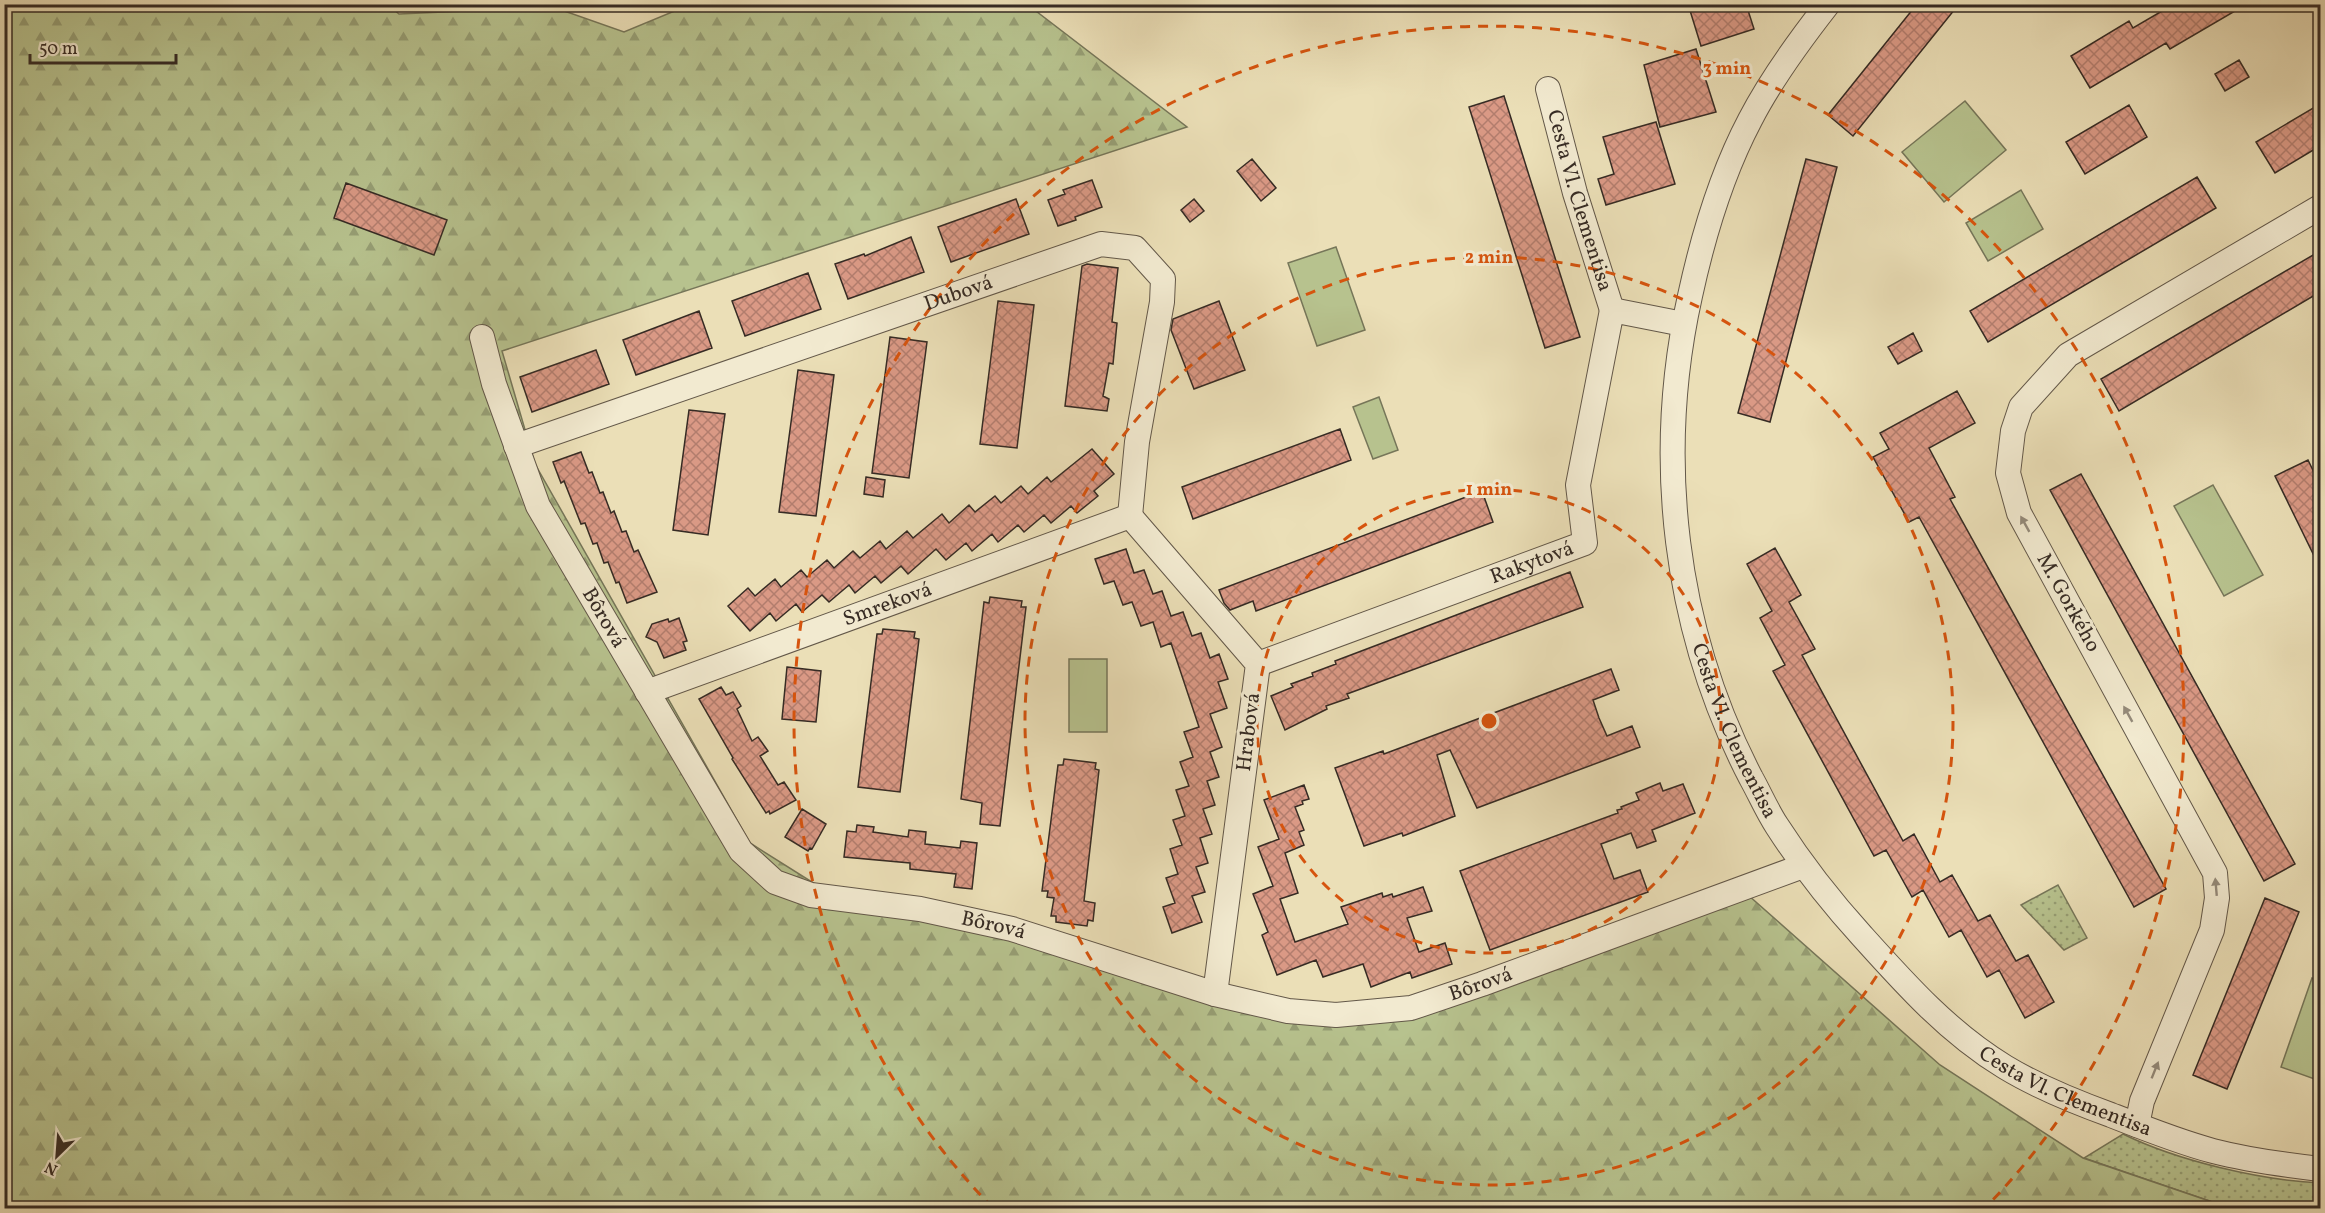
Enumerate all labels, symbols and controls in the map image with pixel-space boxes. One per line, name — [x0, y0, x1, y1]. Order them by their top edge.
scale bar — [30, 27, 176, 65]
text: 50 m — [39, 37, 78, 62]
text: 3 min — [1703, 57, 1751, 82]
street label: Cesta Vl. Clementisa — [1539, 107, 1620, 295]
text: 2 min — [1465, 246, 1513, 271]
street label: Dubová — [920, 268, 997, 319]
text: 1 min — [1466, 478, 1512, 503]
one-way arrow — [2020, 515, 2030, 532]
street label: Rakytová — [1486, 534, 1578, 591]
street label: M. Gorkého — [2029, 548, 2107, 658]
street label: Smreková — [839, 575, 936, 634]
street label: Bôrová — [575, 582, 633, 654]
street label: Cesta Vl. Clementisa — [1684, 640, 1784, 824]
street label: Hrabová — [1230, 691, 1268, 773]
one-way arrow — [2123, 705, 2133, 722]
centre of rings — [1479, 711, 1499, 731]
one-way arrow — [2211, 877, 2221, 896]
street label: Bôrová — [958, 904, 1030, 947]
street label: Bôrová — [1445, 960, 1517, 1009]
street label: Cesta Vl. Clementisa — [1973, 1039, 2156, 1144]
one-way arrow — [2151, 1061, 2160, 1079]
north arrow — [27, 1126, 87, 1186]
text: N — [41, 1155, 61, 1180]

